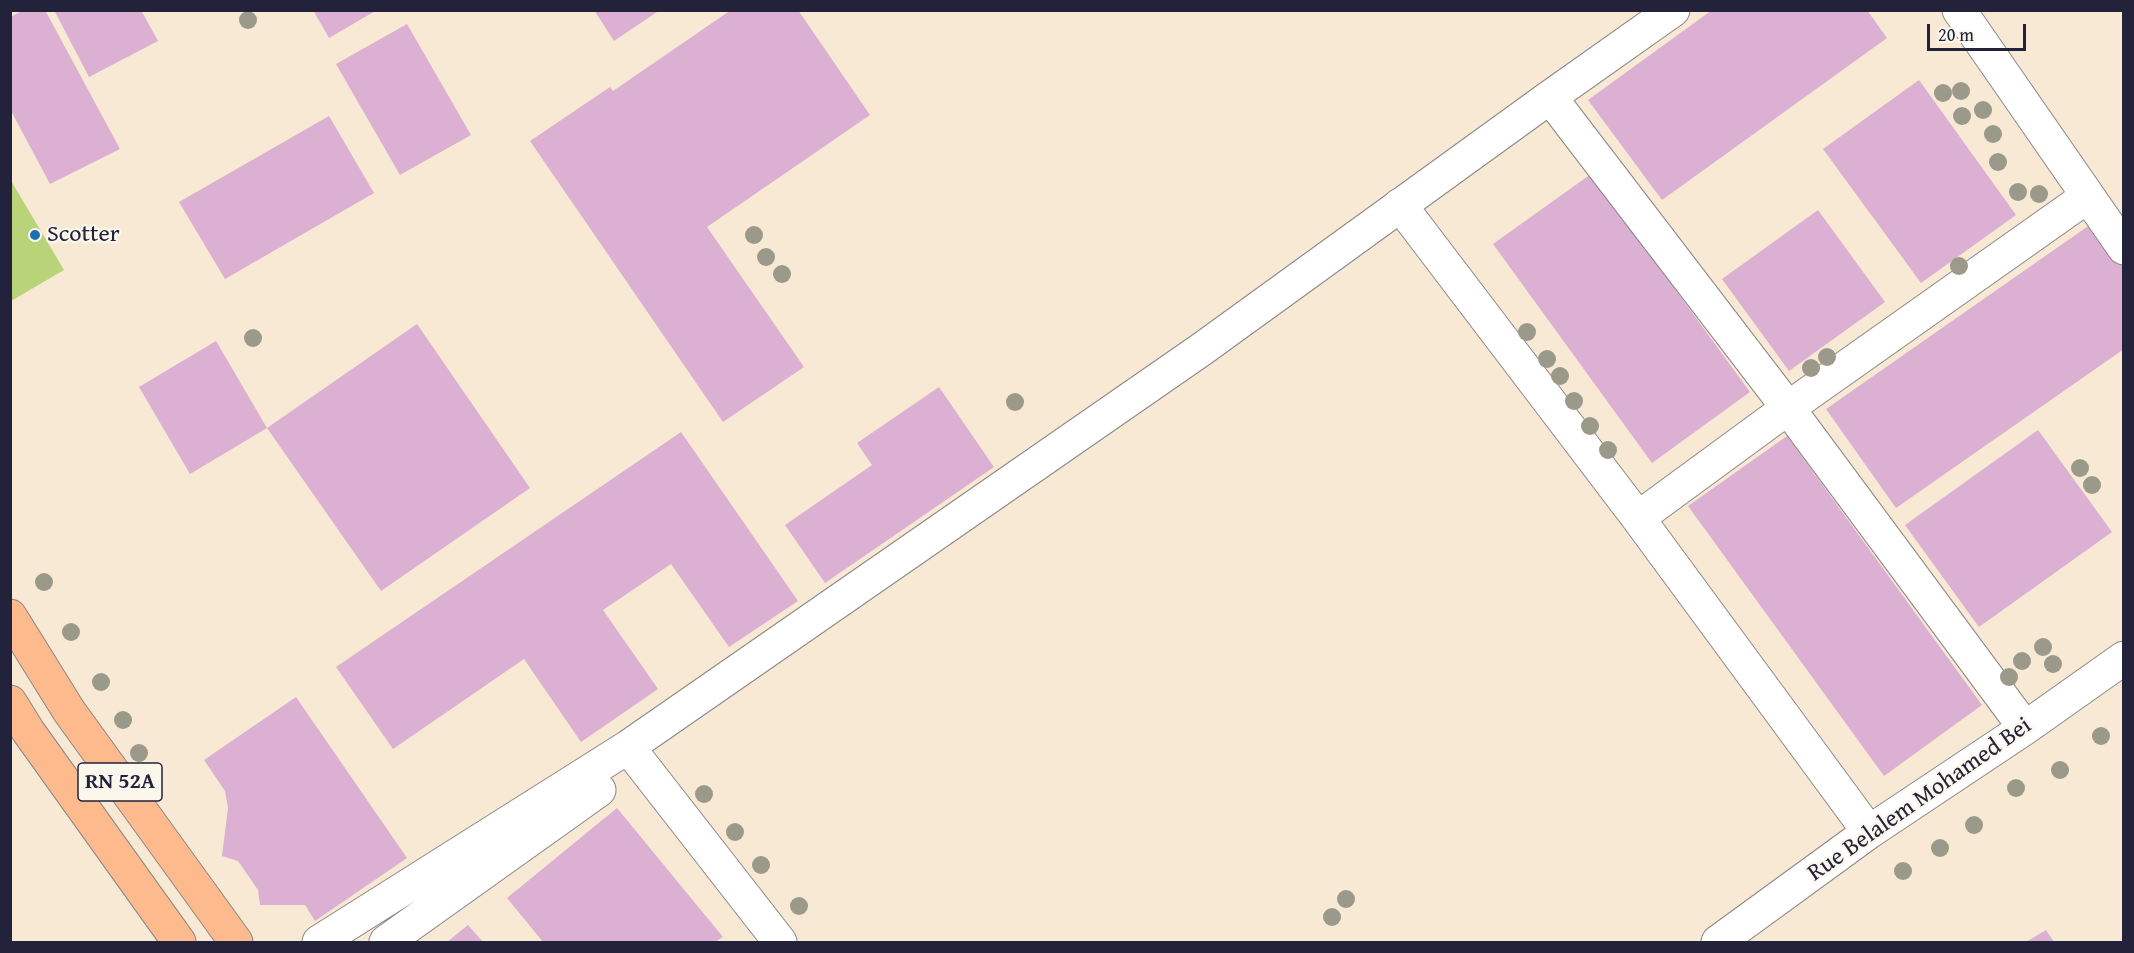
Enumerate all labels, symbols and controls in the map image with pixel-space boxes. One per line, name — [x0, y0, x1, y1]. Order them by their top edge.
scale bar — [1930, 12, 2029, 50]
text: 20 m — [1938, 21, 1974, 48]
place label: Scotter — [47, 221, 120, 249]
marker: Scotter — [28, 228, 42, 242]
street label: Rue Belalem Mohamed Bei — [1803, 712, 2037, 888]
road number: RN 52A — [78, 763, 162, 801]

